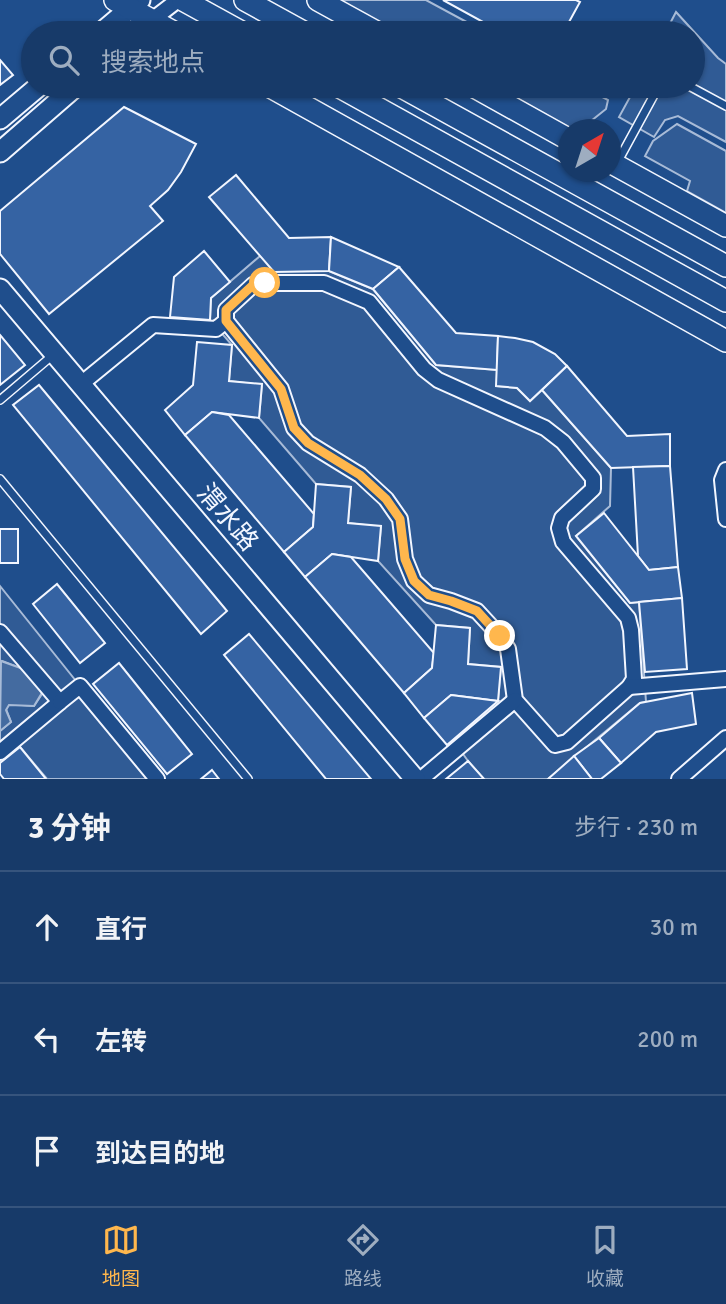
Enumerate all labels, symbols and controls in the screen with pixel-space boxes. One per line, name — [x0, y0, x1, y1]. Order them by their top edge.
search box — [21, 21, 705, 98]
icon: search — [45, 41, 83, 79]
text: 搜索地点 — [101, 47, 205, 79]
north arrow — [558, 119, 621, 182]
route start — [249, 267, 280, 298]
street label: 渭水路 — [190, 477, 265, 558]
route end — [484, 620, 515, 651]
text: 3 分钟 — [28, 810, 111, 847]
text: 步行 · 230 m — [574, 813, 698, 842]
icon: ahead — [28, 908, 66, 946]
text: 30 m — [650, 913, 698, 942]
text: 直行 — [95, 914, 147, 946]
icon: left — [28, 1020, 66, 1058]
text: 200 m — [637, 1025, 698, 1054]
text: 左转 — [95, 1026, 147, 1058]
icon: arrive — [28, 1132, 66, 1170]
text: 到达目的地 — [95, 1138, 225, 1170]
tab: 地图 — [102, 1221, 140, 1291]
tab: 路线 — [344, 1221, 382, 1291]
tab: 收藏 — [586, 1221, 624, 1291]

